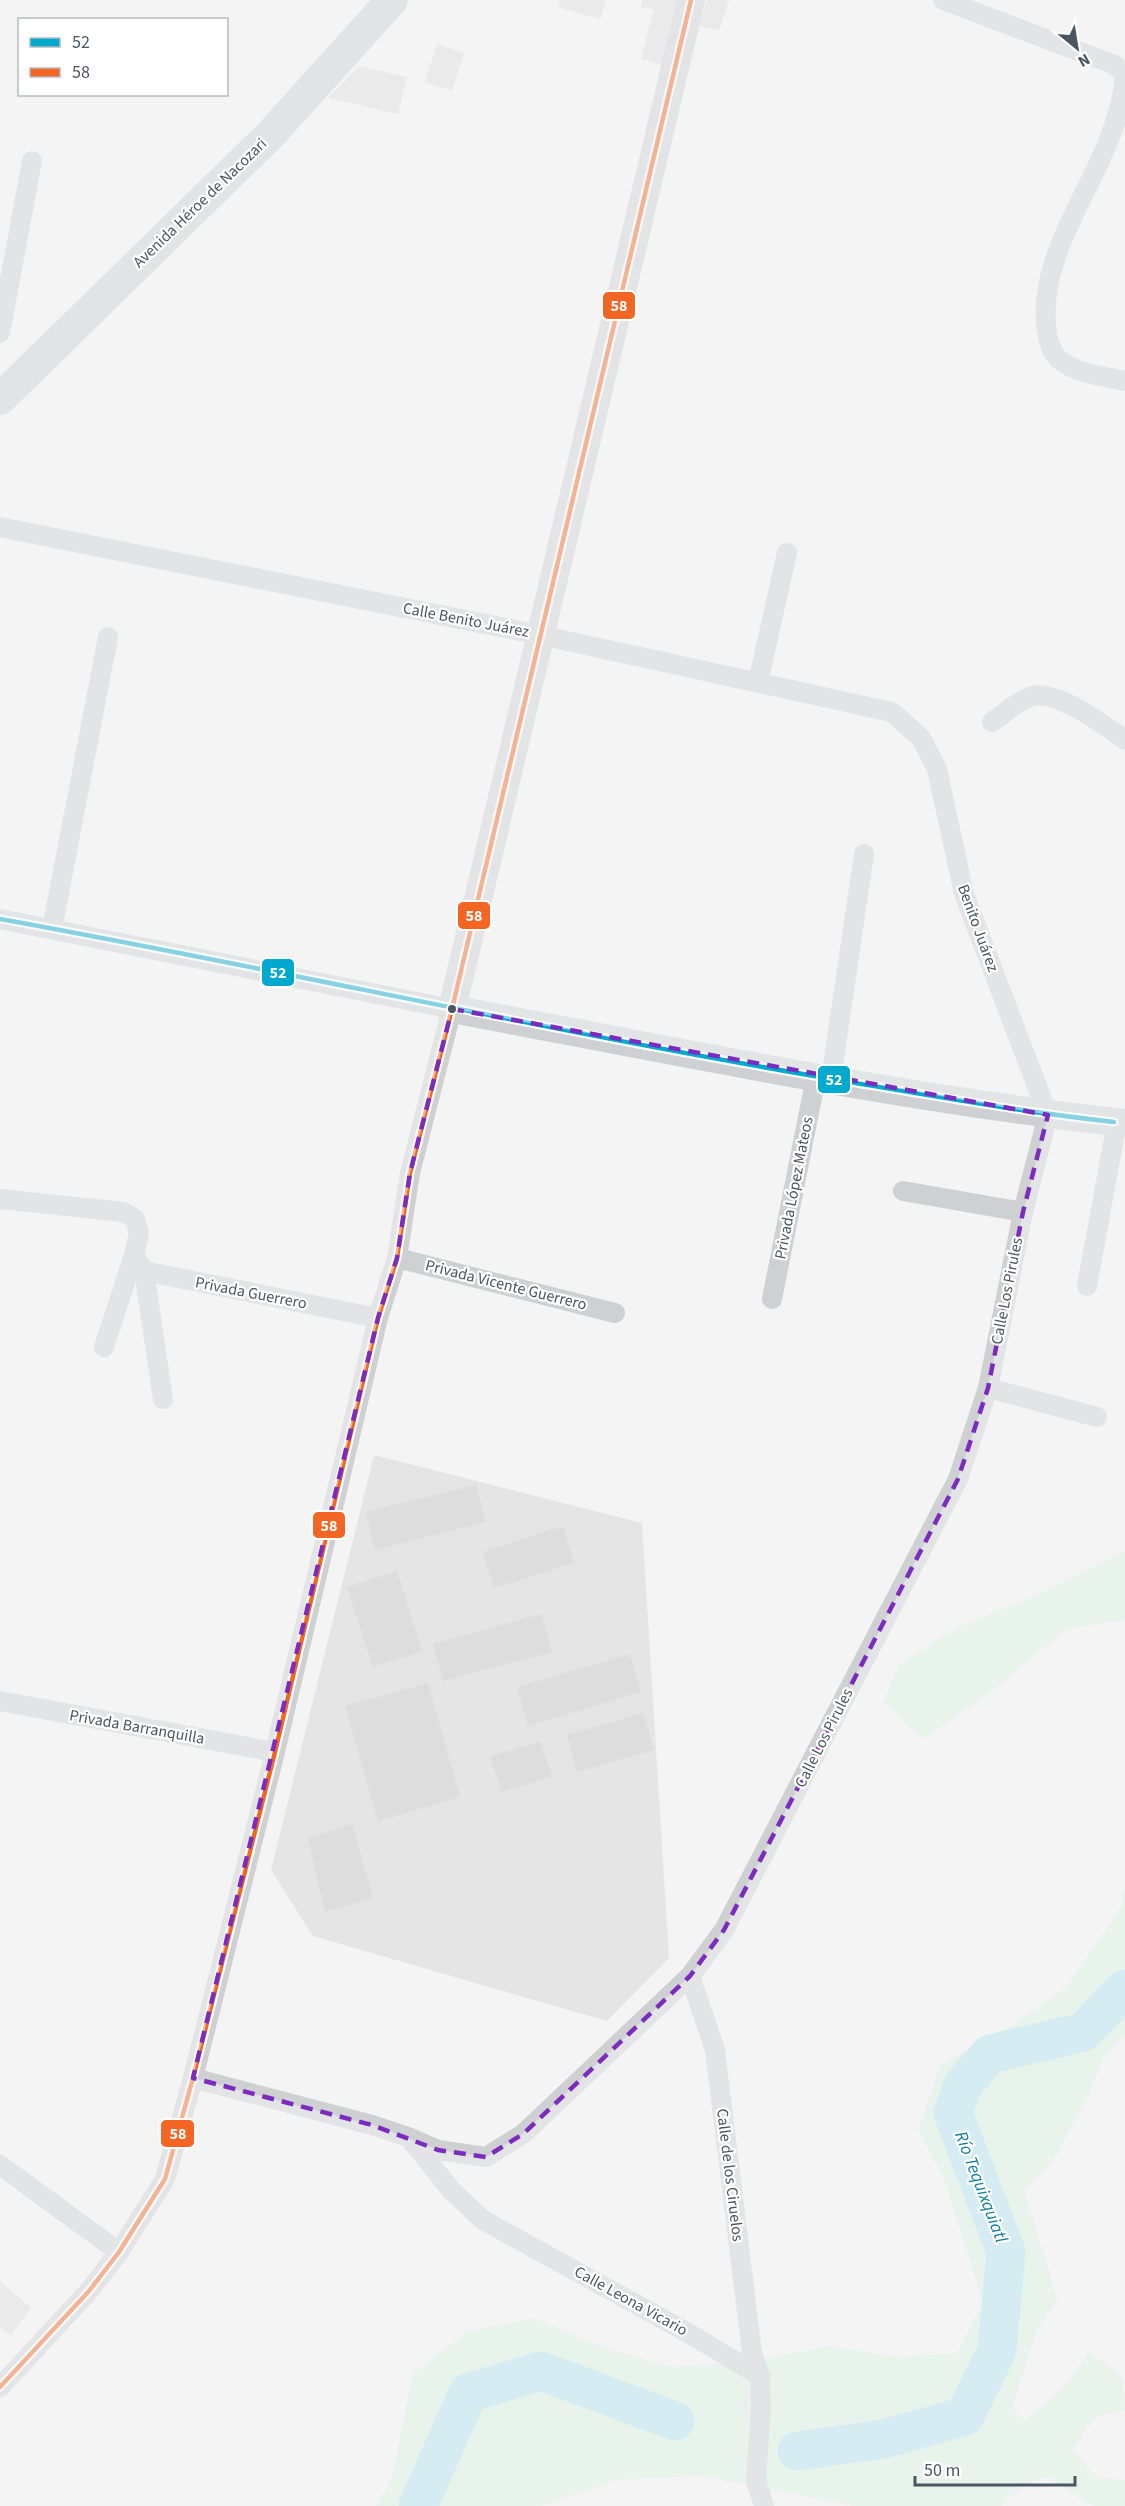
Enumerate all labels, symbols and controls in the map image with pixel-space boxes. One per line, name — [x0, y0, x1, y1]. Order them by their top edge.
legend — [18, 18, 228, 96]
north arrow — [1047, 18, 1107, 78]
text: 52 — [72, 30, 90, 55]
text: N — [1074, 48, 1094, 72]
text: 58 — [72, 60, 90, 85]
street label: Avenida Héroe de Nacozari — [128, 133, 272, 273]
line badge: 58 — [602, 291, 636, 320]
text: 58 — [611, 295, 627, 317]
street label: Calle Benito Juárez — [401, 597, 531, 643]
street label: Benito Juárez — [952, 881, 1004, 975]
line badge: 58 — [457, 901, 491, 930]
text: 58 — [466, 905, 482, 927]
line badge: 52 — [261, 958, 295, 987]
text: 52 — [270, 962, 286, 984]
unlabelled marker — [446, 1003, 458, 1015]
line badge: 52 — [817, 1065, 851, 1094]
text: 52 — [826, 1069, 842, 1091]
street label: Privada López Mateos — [769, 1114, 819, 1261]
street label: Calle Los Pirules — [986, 1235, 1028, 1346]
street label: Privada Vicente Guerrero — [423, 1254, 589, 1316]
street label: Privada Guerrero — [193, 1271, 309, 1315]
line badge: 58 — [312, 1511, 346, 1539]
text: 58 — [321, 1515, 337, 1537]
street label: Calle Los Pirules — [790, 1684, 859, 1791]
street label: Privada Barranquilla — [68, 1704, 206, 1750]
street label: Calle de los Ciruelos — [711, 2107, 749, 2243]
line badge: 58 — [160, 2119, 195, 2148]
text: 58 — [170, 2123, 186, 2145]
water label: Río Tequixquiatl — [948, 2128, 1014, 2247]
street label: Calle Leona Vicario — [570, 2261, 692, 2341]
scale bar — [915, 2449, 1076, 2487]
text: 50 m — [924, 2458, 960, 2483]

